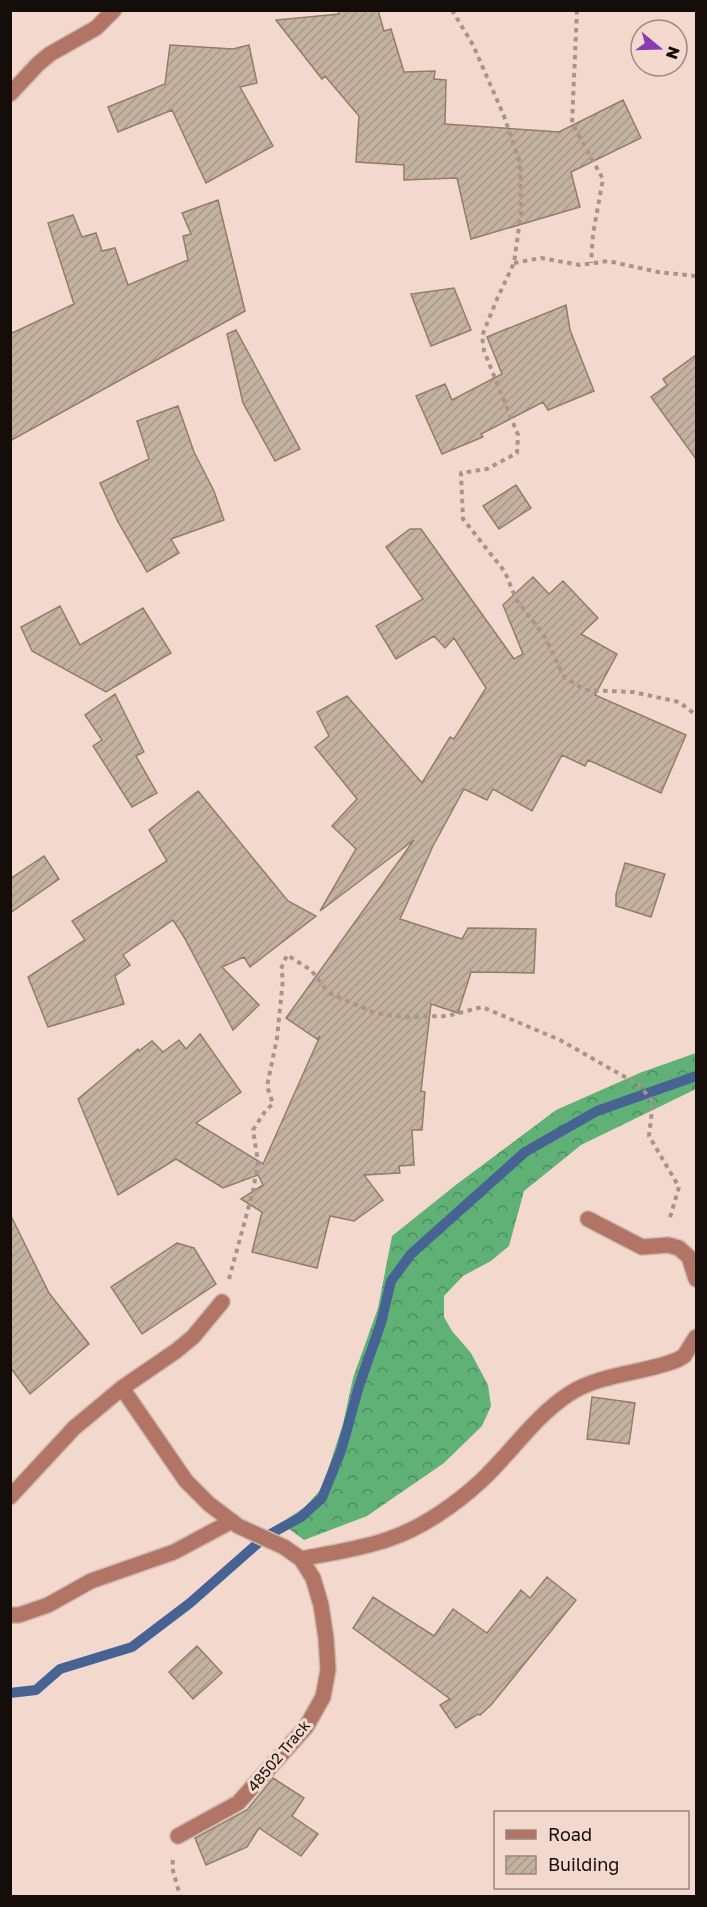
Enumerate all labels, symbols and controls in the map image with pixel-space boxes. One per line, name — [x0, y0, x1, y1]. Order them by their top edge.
north arrow — [629, 18, 689, 78]
text: N — [662, 44, 685, 62]
street label: 48502 Track — [243, 1716, 314, 1795]
legend — [494, 1811, 689, 1889]
text: Road — [548, 1823, 592, 1845]
text: Building — [548, 1853, 619, 1875]

